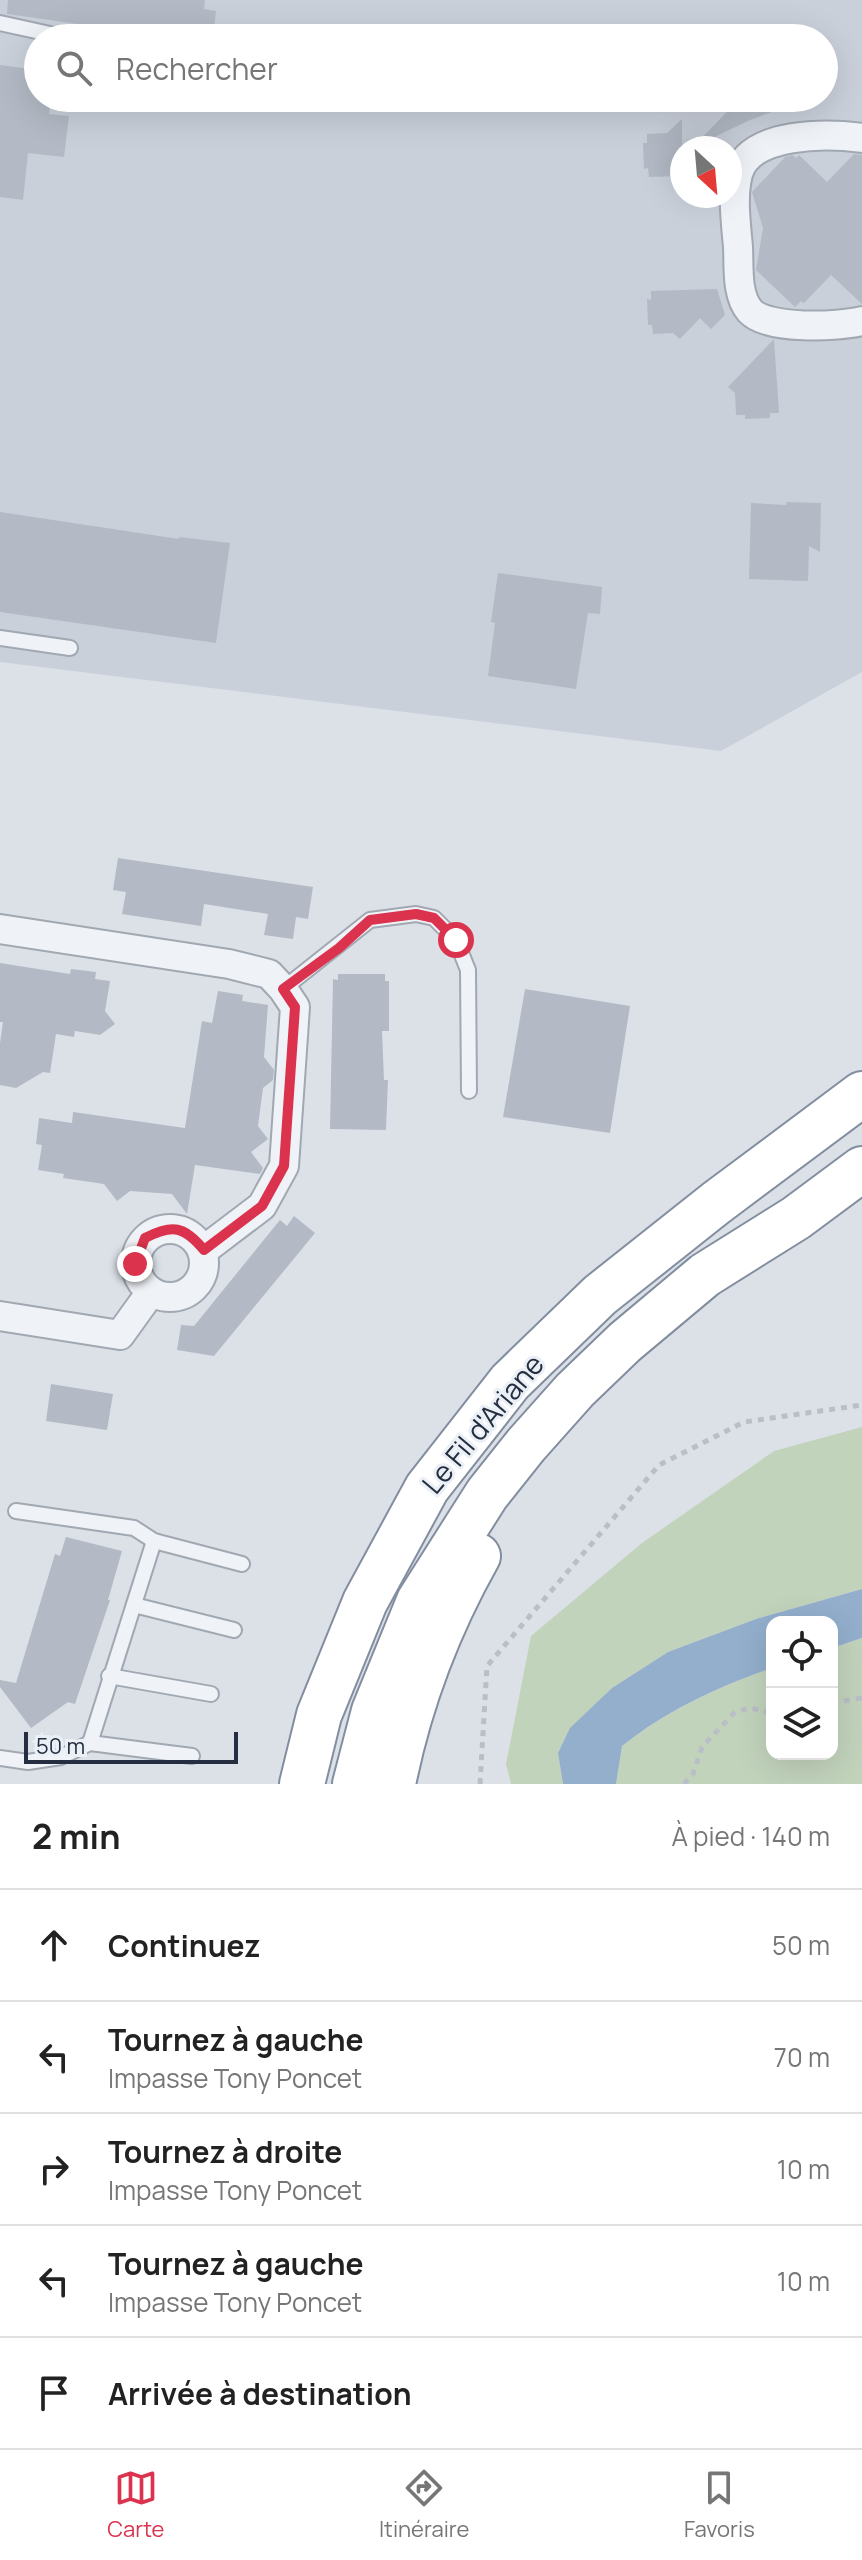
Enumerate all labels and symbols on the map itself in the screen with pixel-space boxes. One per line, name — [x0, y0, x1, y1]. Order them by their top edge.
north arrow — [670, 136, 742, 208]
route start — [438, 922, 474, 958]
route end — [117, 1246, 153, 1282]
street label: Le Fil d'Ariane — [413, 1346, 552, 1501]
scale bar — [24, 1728, 238, 1764]

